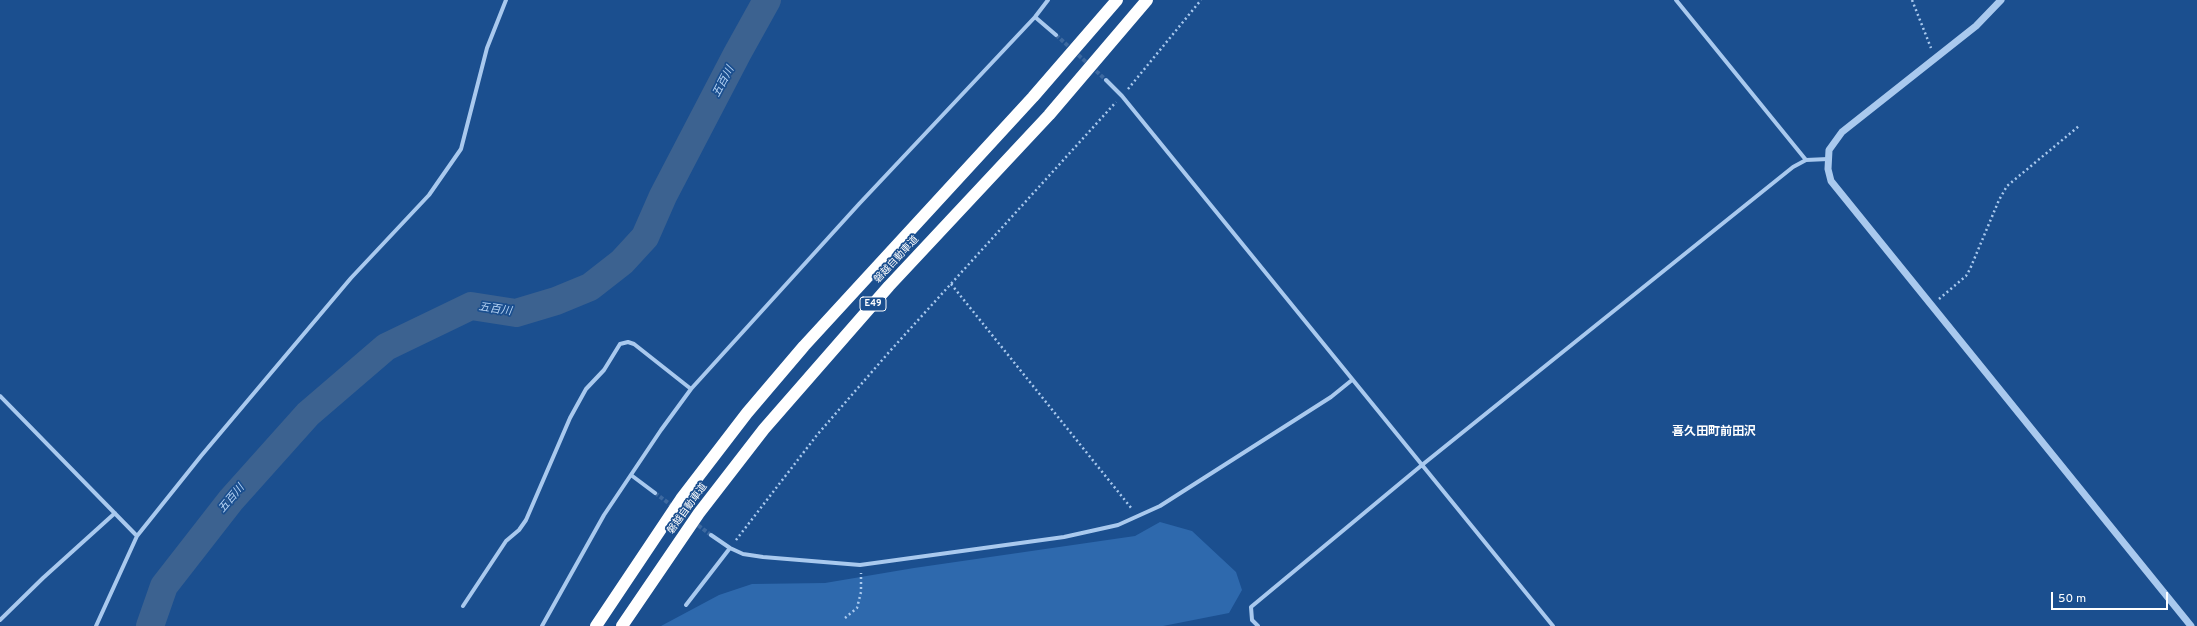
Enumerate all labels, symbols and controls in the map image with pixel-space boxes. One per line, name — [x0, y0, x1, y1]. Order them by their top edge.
water label: 五百川 — [710, 64, 738, 100]
street label: 磐越自動車道 — [872, 234, 922, 286]
road number: E49 — [860, 297, 886, 311]
water label: 五百川 — [478, 301, 512, 319]
district label: 喜久田町前田沢 — [1672, 426, 1756, 440]
street label: 磐越自動車道 — [666, 481, 710, 537]
water label: 五百川 — [216, 482, 248, 516]
scale bar — [2053, 584, 2170, 610]
text: 50 m — [2058, 591, 2086, 607]

